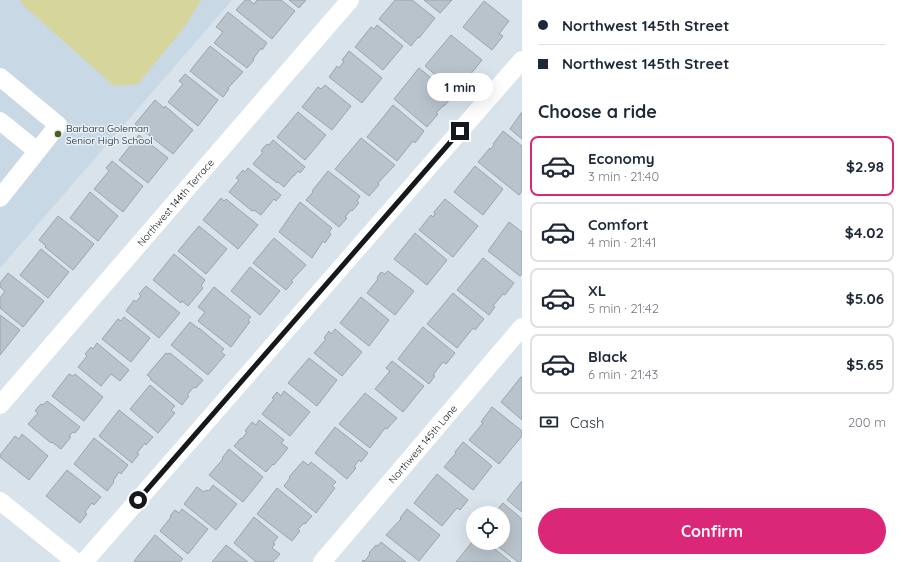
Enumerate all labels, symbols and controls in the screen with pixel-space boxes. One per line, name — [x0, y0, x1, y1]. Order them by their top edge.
text: Northwest 145th Street — [562, 16, 729, 35]
text: Northwest 145th Street — [562, 54, 729, 73]
callout: 1 min — [427, 73, 493, 101]
text: 1 min — [444, 79, 476, 95]
text: Choose a ride — [538, 100, 657, 123]
place label: Barbara Goleman Senior High School — [66, 122, 153, 147]
route end — [451, 122, 469, 140]
marker: Barbara Goleman Senior High School — [53, 129, 63, 139]
icon: car — [540, 148, 576, 184]
text: Economy — [588, 149, 655, 168]
street label: Northwest 144th Terrace — [134, 156, 217, 249]
text: $2.98 — [846, 157, 884, 176]
text: 3 min · 21:40 — [588, 168, 659, 184]
icon: car — [540, 214, 576, 250]
text: Comfort — [588, 215, 649, 234]
text: $4.02 — [845, 223, 884, 242]
text: 4 min · 21:41 — [588, 234, 656, 250]
icon: car — [540, 280, 576, 316]
text: XL — [588, 281, 606, 300]
text: $5.06 — [846, 289, 884, 308]
text: 5 min · 21:42 — [588, 300, 659, 316]
icon: car — [540, 346, 576, 382]
text: Black — [588, 347, 628, 366]
text: $5.65 — [846, 355, 884, 374]
text: 6 min · 21:43 — [588, 366, 658, 382]
street label: Northwest 145th Lane — [386, 402, 460, 486]
icon: cash — [538, 411, 560, 433]
text: Cash — [570, 413, 604, 432]
text: 200 m — [848, 414, 886, 430]
route start — [129, 491, 147, 509]
map controls — [466, 506, 510, 550]
button: locate — [466, 506, 510, 550]
button: Confirm — [538, 508, 886, 554]

